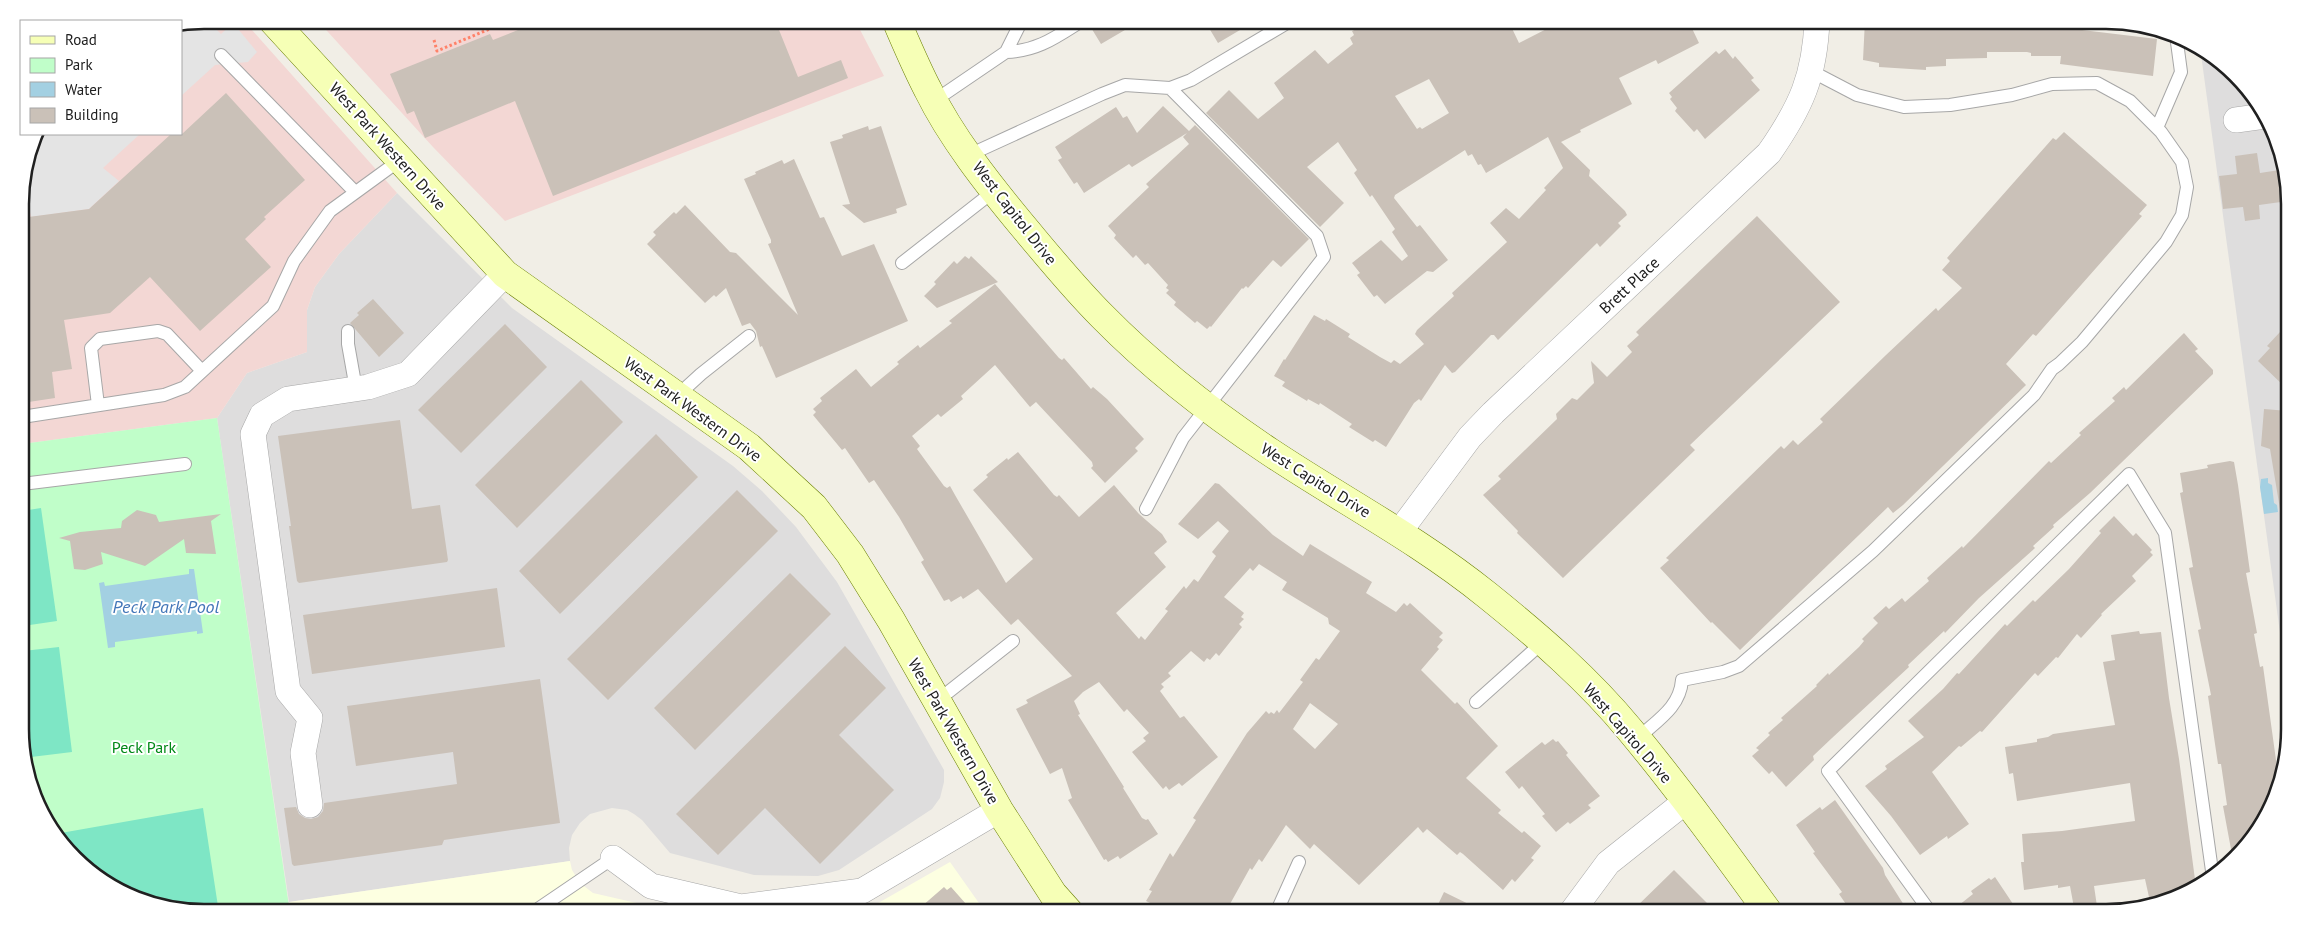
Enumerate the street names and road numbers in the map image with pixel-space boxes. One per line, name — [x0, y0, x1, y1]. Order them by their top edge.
street label: West Park Western Drive — [325, 78, 451, 214]
street label: West Capitol Drive — [968, 157, 1062, 269]
street label: Brett Place — [1595, 252, 1663, 318]
street label: West Park Western Drive — [620, 352, 766, 466]
street label: West Capitol Drive — [1257, 438, 1375, 522]
street label: West Park Western Drive — [904, 654, 1004, 808]
street label: West Capitol Drive — [1579, 679, 1677, 787]

